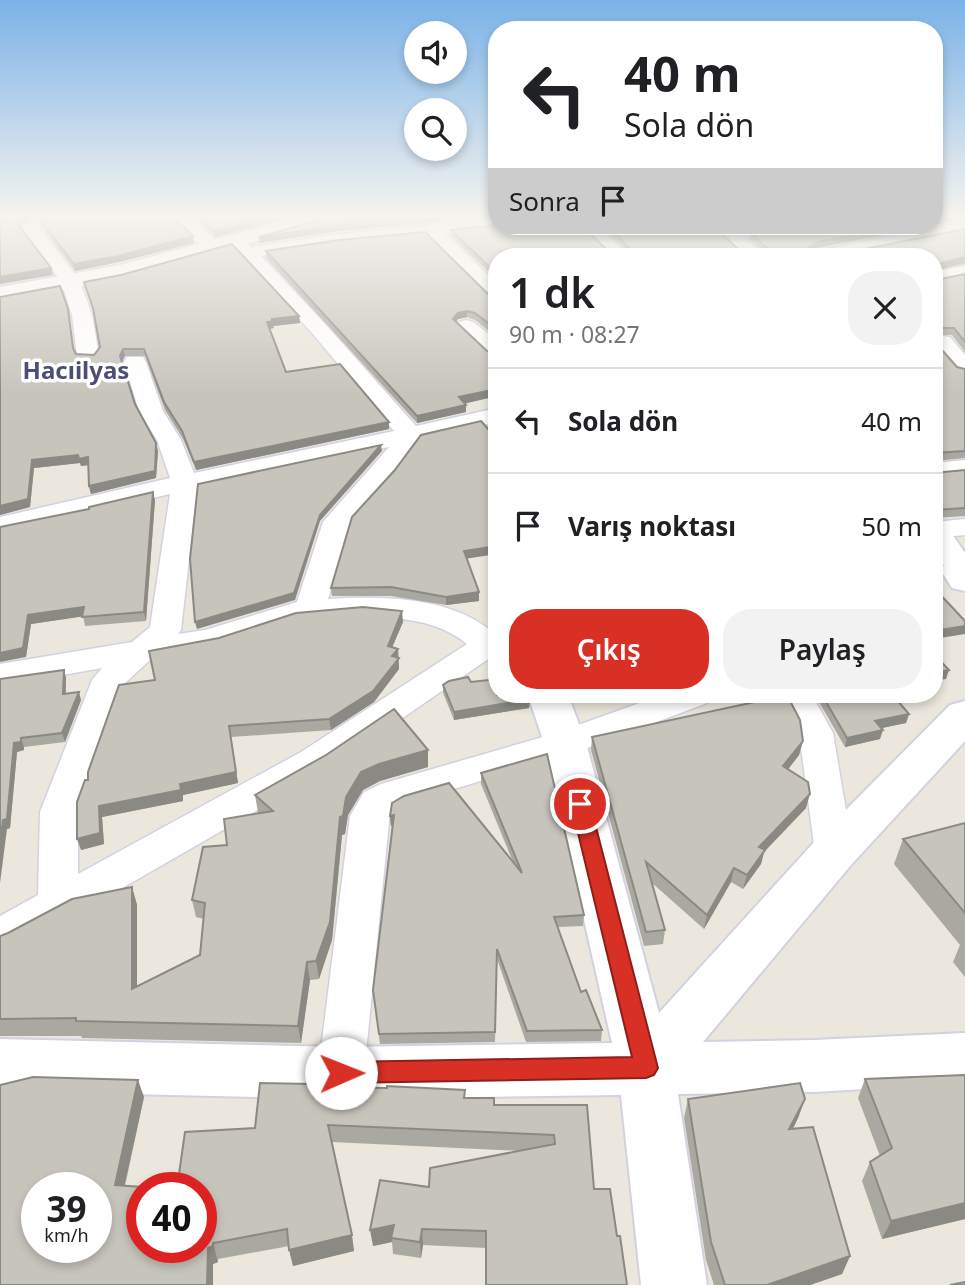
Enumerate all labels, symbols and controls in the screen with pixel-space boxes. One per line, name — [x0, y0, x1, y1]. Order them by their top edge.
map controls — [404, 21, 467, 161]
button: sound — [404, 21, 467, 84]
text: 40 m — [624, 40, 741, 106]
icon: left — [509, 49, 600, 140]
button: search — [404, 98, 467, 161]
text: Sola dön — [624, 103, 754, 146]
icon: arrive — [594, 182, 632, 220]
text: Sonra — [509, 183, 580, 219]
text: 1 dk — [509, 263, 595, 320]
button: close — [848, 271, 922, 345]
text: 90 m · 08:27 — [509, 318, 640, 350]
district label: Hacıilyas — [23, 353, 129, 386]
icon: left — [509, 402, 547, 440]
text: Sola dön — [568, 403, 678, 439]
text: 40 m — [861, 403, 922, 439]
icon: arrive — [509, 507, 547, 545]
text: Varış noktası — [568, 508, 736, 544]
text: 50 m — [861, 508, 922, 544]
button: Çıkış — [509, 609, 709, 689]
button: Paylaş — [723, 609, 922, 689]
pin — [550, 774, 610, 834]
icon: arrive — [561, 785, 599, 823]
position arrow — [304, 1036, 378, 1110]
speed limit sign: 40 — [126, 1172, 217, 1263]
text: 39 — [46, 1185, 87, 1232]
text: km/h — [44, 1223, 89, 1247]

